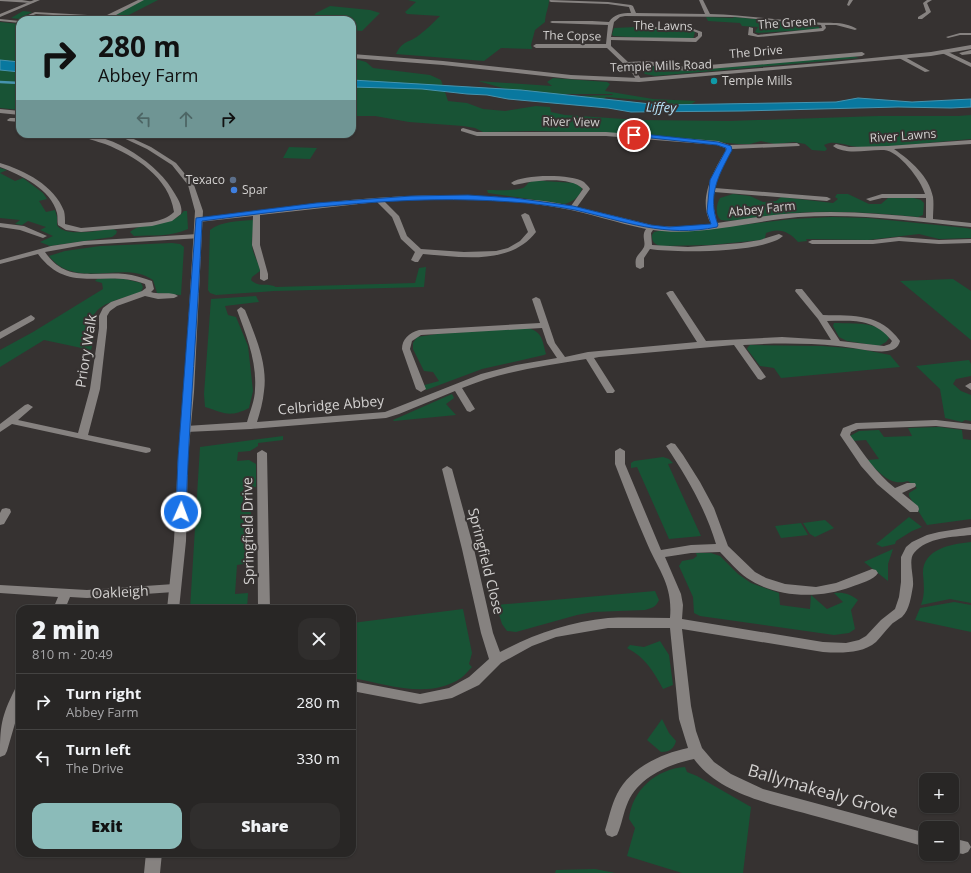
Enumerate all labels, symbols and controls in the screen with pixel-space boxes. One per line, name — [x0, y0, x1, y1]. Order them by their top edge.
street label: The Green — [757, 12, 817, 33]
street label: The Lawns — [633, 16, 693, 35]
street label: The Copse — [543, 26, 602, 45]
text: 280 m — [98, 27, 181, 65]
icon: right — [32, 32, 84, 84]
street label: The Drive — [729, 41, 783, 62]
street label: Temple Mills Road — [610, 55, 712, 76]
text: Abbey Farm — [98, 63, 199, 87]
place label: Temple Mills — [722, 72, 793, 89]
marker: Temple Mills — [709, 76, 719, 86]
water label: Liffey — [646, 97, 677, 117]
icon: left — [133, 108, 155, 130]
icon: ahead — [175, 108, 197, 130]
icon: right — [217, 108, 239, 130]
street label: River View — [542, 113, 601, 131]
pin — [617, 118, 651, 152]
icon: arrive — [623, 124, 645, 146]
street label: River Lawns — [869, 125, 937, 146]
place label: Texaco — [186, 171, 225, 188]
marker: Texaco — [228, 175, 238, 185]
place label: Spar — [242, 181, 268, 198]
marker: Spar — [229, 185, 239, 195]
street label: Abbey Farm — [728, 197, 796, 220]
street label: Priory Walk — [70, 312, 101, 389]
street label: Celbridge Abbey — [277, 390, 386, 419]
street label: Springfield Drive — [237, 477, 258, 585]
position arrow — [160, 491, 202, 533]
street label: Springfield Close — [464, 506, 509, 616]
street label: Oakleigh — [91, 581, 149, 602]
text: 2 min — [32, 613, 100, 646]
button: close — [298, 618, 340, 660]
text: 810 m · 20:49 — [32, 645, 113, 663]
text: Turn right — [66, 683, 141, 703]
icon: right — [32, 691, 54, 713]
text: 280 m — [296, 692, 340, 712]
text: Abbey Farm — [66, 703, 139, 721]
text: Turn left — [66, 739, 131, 759]
icon: left — [32, 747, 54, 769]
text: 330 m — [296, 748, 340, 768]
street label: Ballymakealy Grove — [745, 758, 901, 823]
text: The Drive — [66, 759, 124, 777]
map controls — [919, 773, 959, 861]
button: + — [919, 773, 959, 813]
button: Exit — [32, 803, 182, 849]
button: Share — [190, 803, 340, 849]
button: − — [919, 821, 959, 861]

